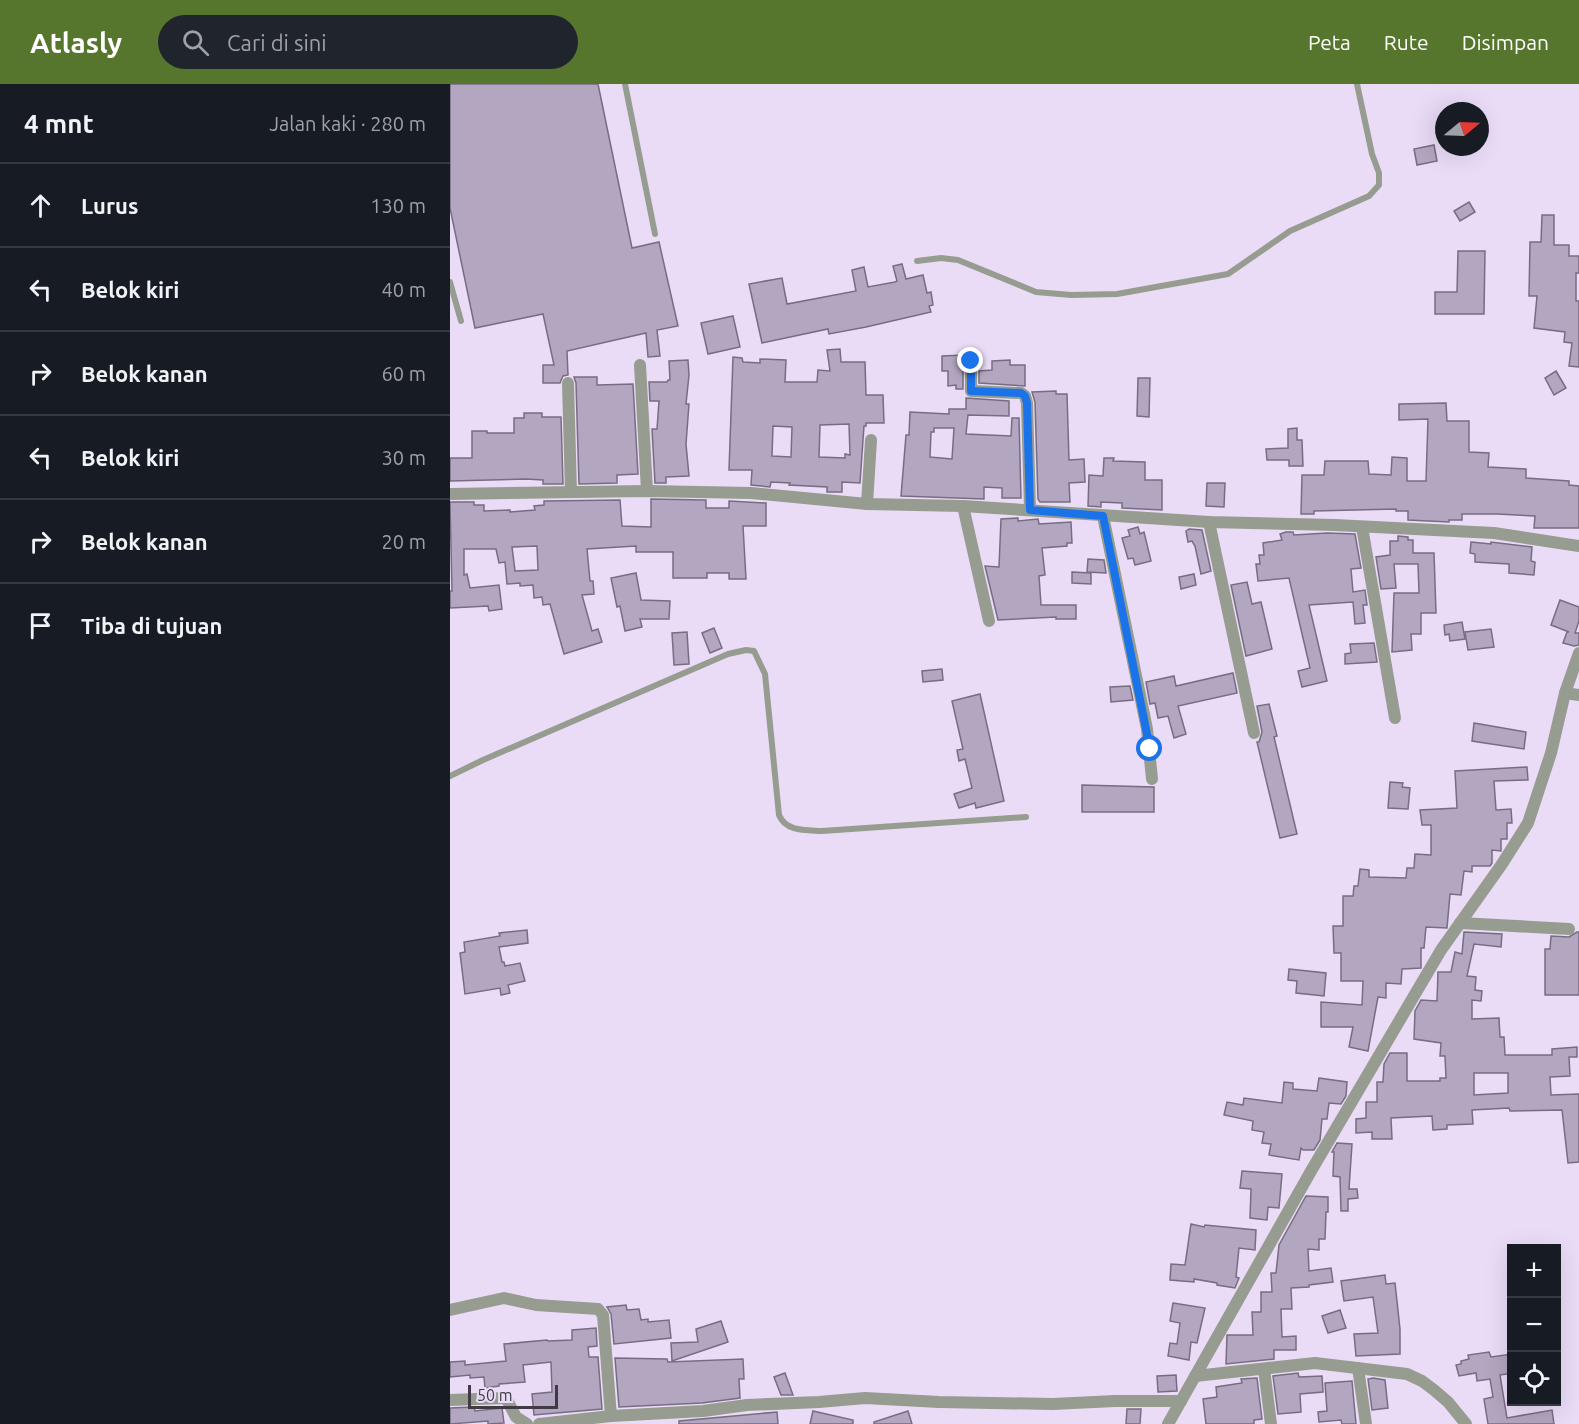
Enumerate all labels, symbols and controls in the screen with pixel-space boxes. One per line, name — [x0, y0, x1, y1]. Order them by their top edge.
search box — [158, 15, 578, 69]
icon: search — [179, 26, 212, 59]
text: Atlasly — [30, 27, 122, 58]
text: Cari di sini — [227, 30, 327, 55]
text: Peta — [1308, 30, 1351, 54]
text: Rute — [1384, 30, 1429, 54]
text: Disimpan — [1462, 30, 1549, 54]
north arrow — [1435, 102, 1489, 156]
text: 4 mnt — [24, 109, 94, 138]
text: Jalan kaki · 280 m — [269, 112, 426, 135]
icon: ahead — [24, 189, 57, 222]
text: Lurus — [81, 193, 138, 218]
text: 130 m — [370, 194, 426, 217]
icon: left — [24, 273, 57, 306]
text: Belok kiri — [81, 277, 179, 302]
text: 40 m — [382, 278, 426, 301]
route end — [957, 347, 983, 373]
icon: right — [24, 357, 57, 390]
text: Belok kanan — [81, 361, 208, 386]
text: 60 m — [382, 362, 426, 385]
icon: left — [24, 441, 57, 474]
text: Belok kiri — [81, 445, 179, 470]
text: 30 m — [382, 446, 426, 469]
icon: right — [24, 525, 57, 558]
text: Belok kanan — [81, 529, 208, 554]
text: 20 m — [382, 530, 426, 553]
icon: arrive — [24, 609, 57, 642]
text: Tiba di tujuan — [81, 613, 222, 638]
route start — [1136, 735, 1162, 761]
map controls — [1507, 1244, 1561, 1406]
button: + — [1507, 1244, 1561, 1298]
button: − — [1507, 1298, 1561, 1352]
button: locate — [1507, 1352, 1561, 1406]
scale bar — [468, 1382, 558, 1410]
text: 50 m — [477, 1386, 513, 1404]

